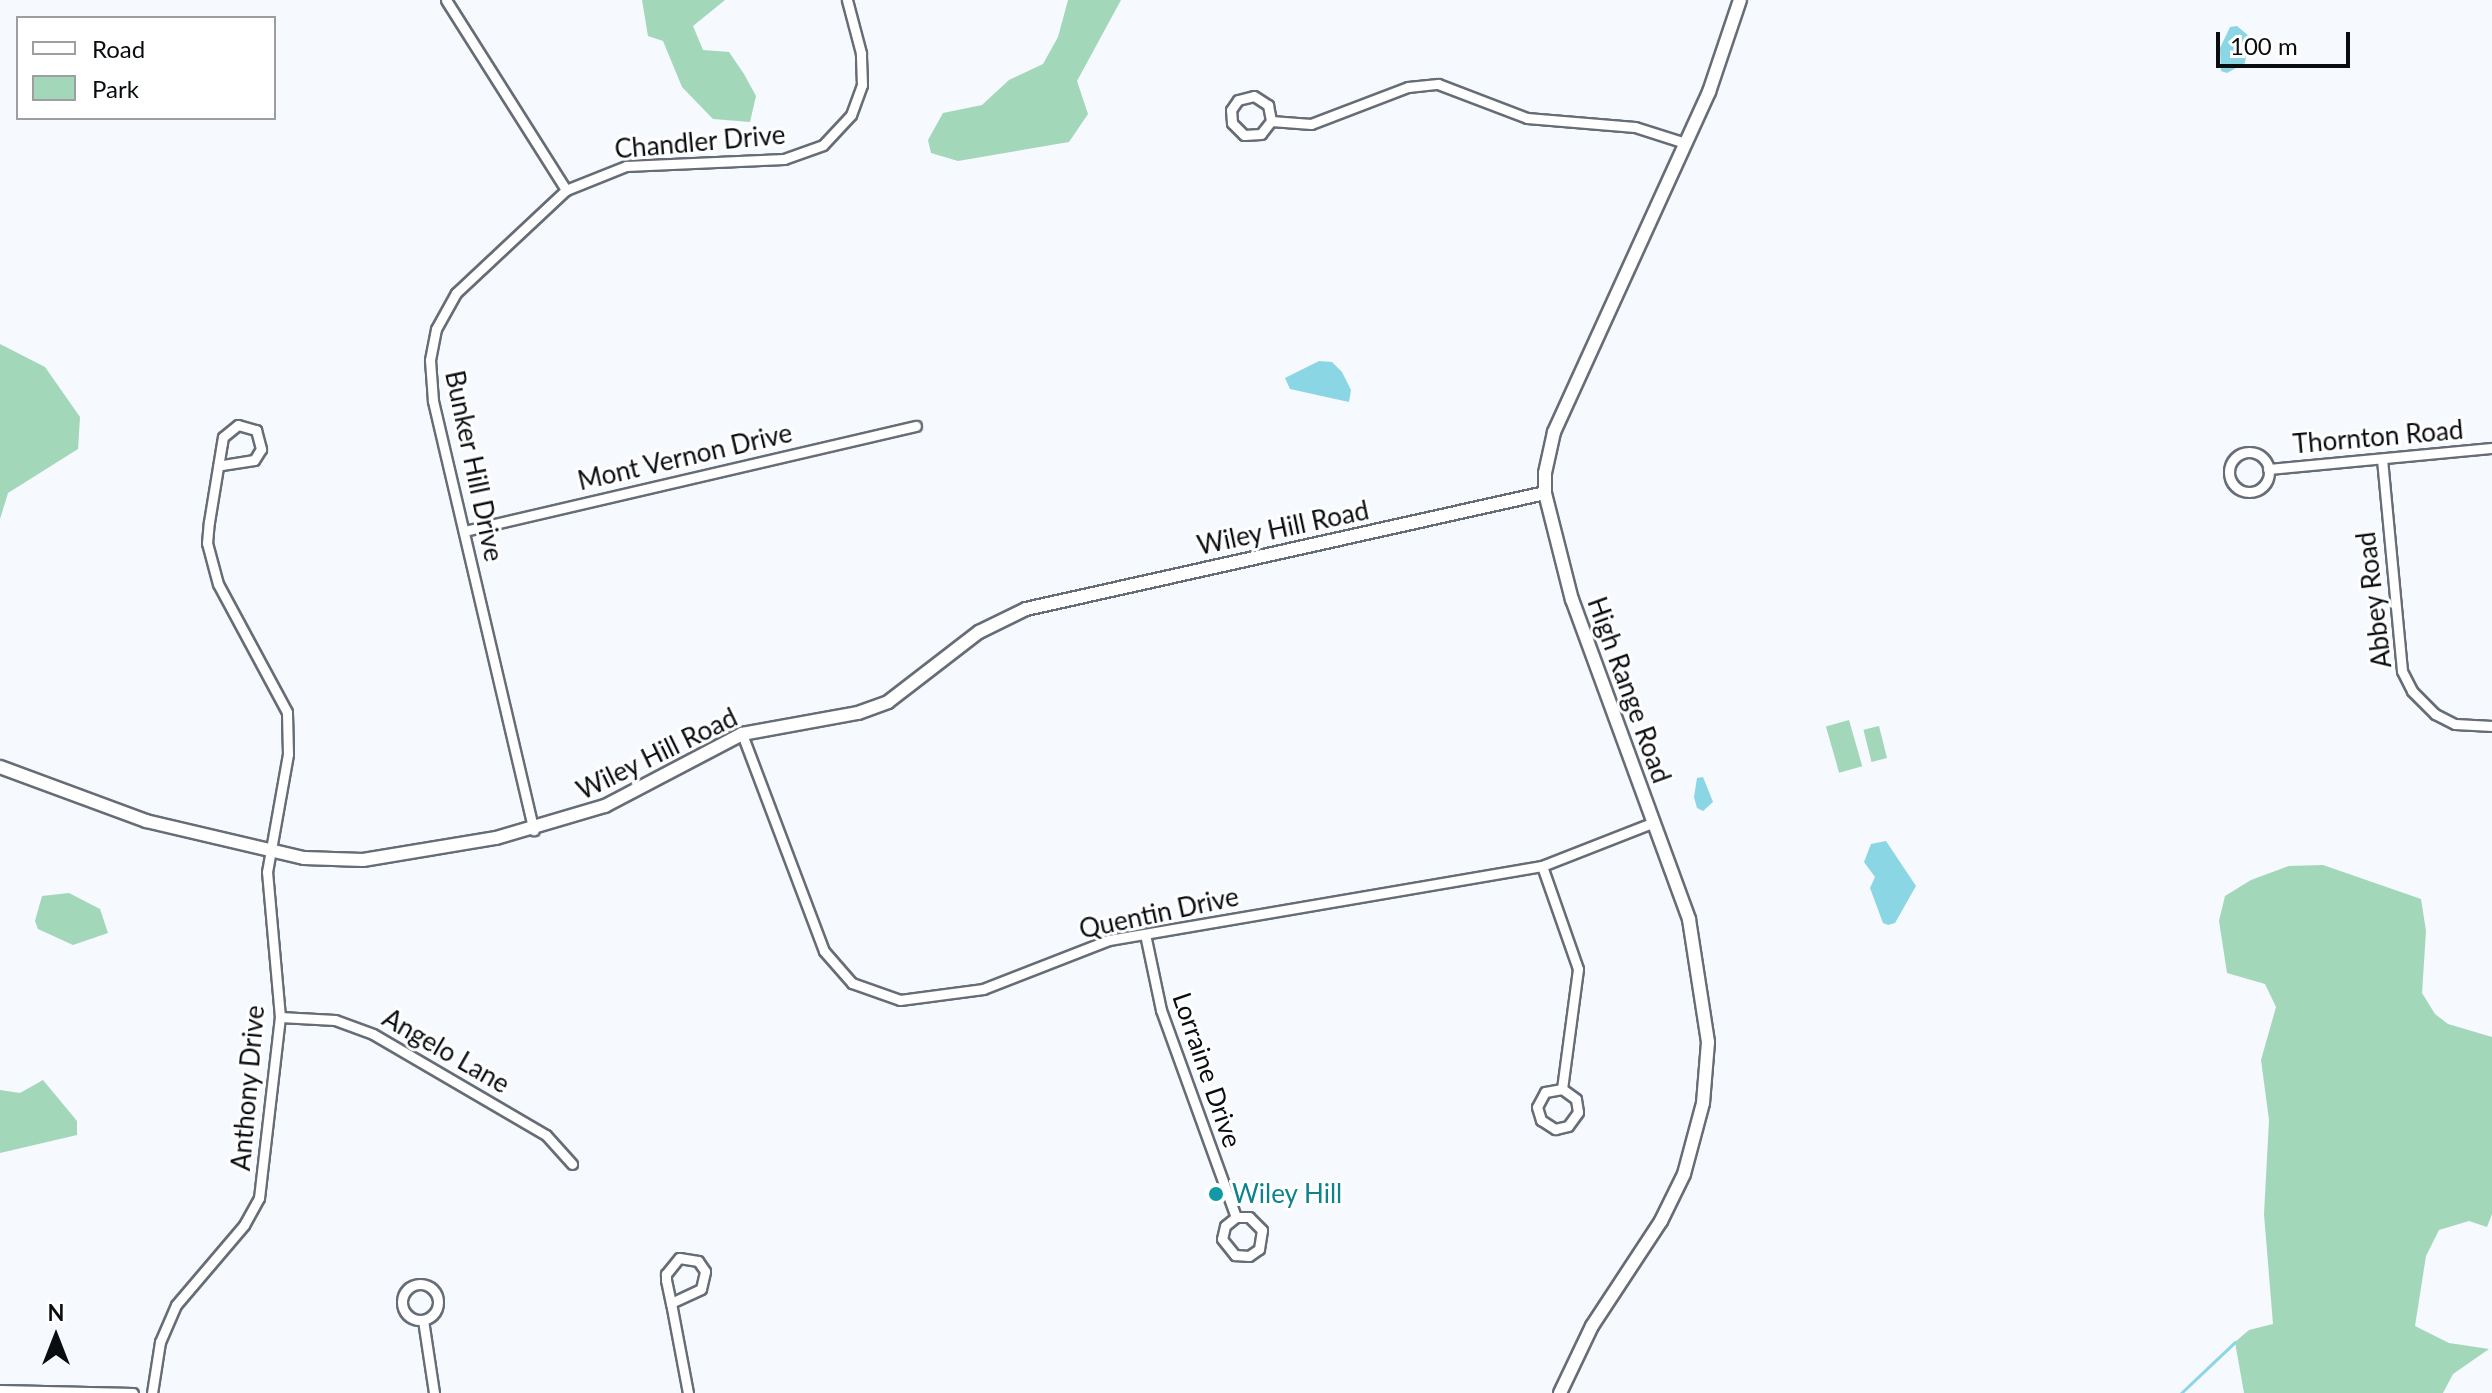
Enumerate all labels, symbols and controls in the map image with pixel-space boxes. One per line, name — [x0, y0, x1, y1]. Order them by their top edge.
legend — [16, 16, 276, 120]
scale bar — [2220, 16, 2354, 66]
text: 100 m — [2230, 31, 2298, 60]
text: Road — [92, 34, 145, 63]
text: Park — [92, 74, 139, 103]
street label: Chandler Drive — [613, 119, 787, 165]
street label: Bunker Hill Drive — [439, 368, 509, 564]
street label: Thornton Road — [2291, 414, 2465, 460]
street label: Mont Vernon Drive — [574, 417, 796, 497]
street label: Wiley Hill Road — [1194, 495, 1372, 561]
street label: Abbey Road — [2350, 530, 2398, 670]
street label: High Range Road — [1581, 593, 1677, 787]
street label: Wiley Hill Road — [571, 702, 743, 806]
street label: Quentin Drive — [1076, 881, 1242, 945]
street label: Lorraine Drive — [1166, 988, 1248, 1152]
street label: Angelo Lane — [377, 1002, 515, 1100]
street label: Anthony Drive — [225, 1004, 271, 1172]
place label: Wiley Hill — [1232, 1178, 1343, 1210]
marker: Wiley Hill — [1207, 1185, 1225, 1203]
north arrow — [16, 1297, 96, 1377]
text: N — [48, 1299, 64, 1326]

